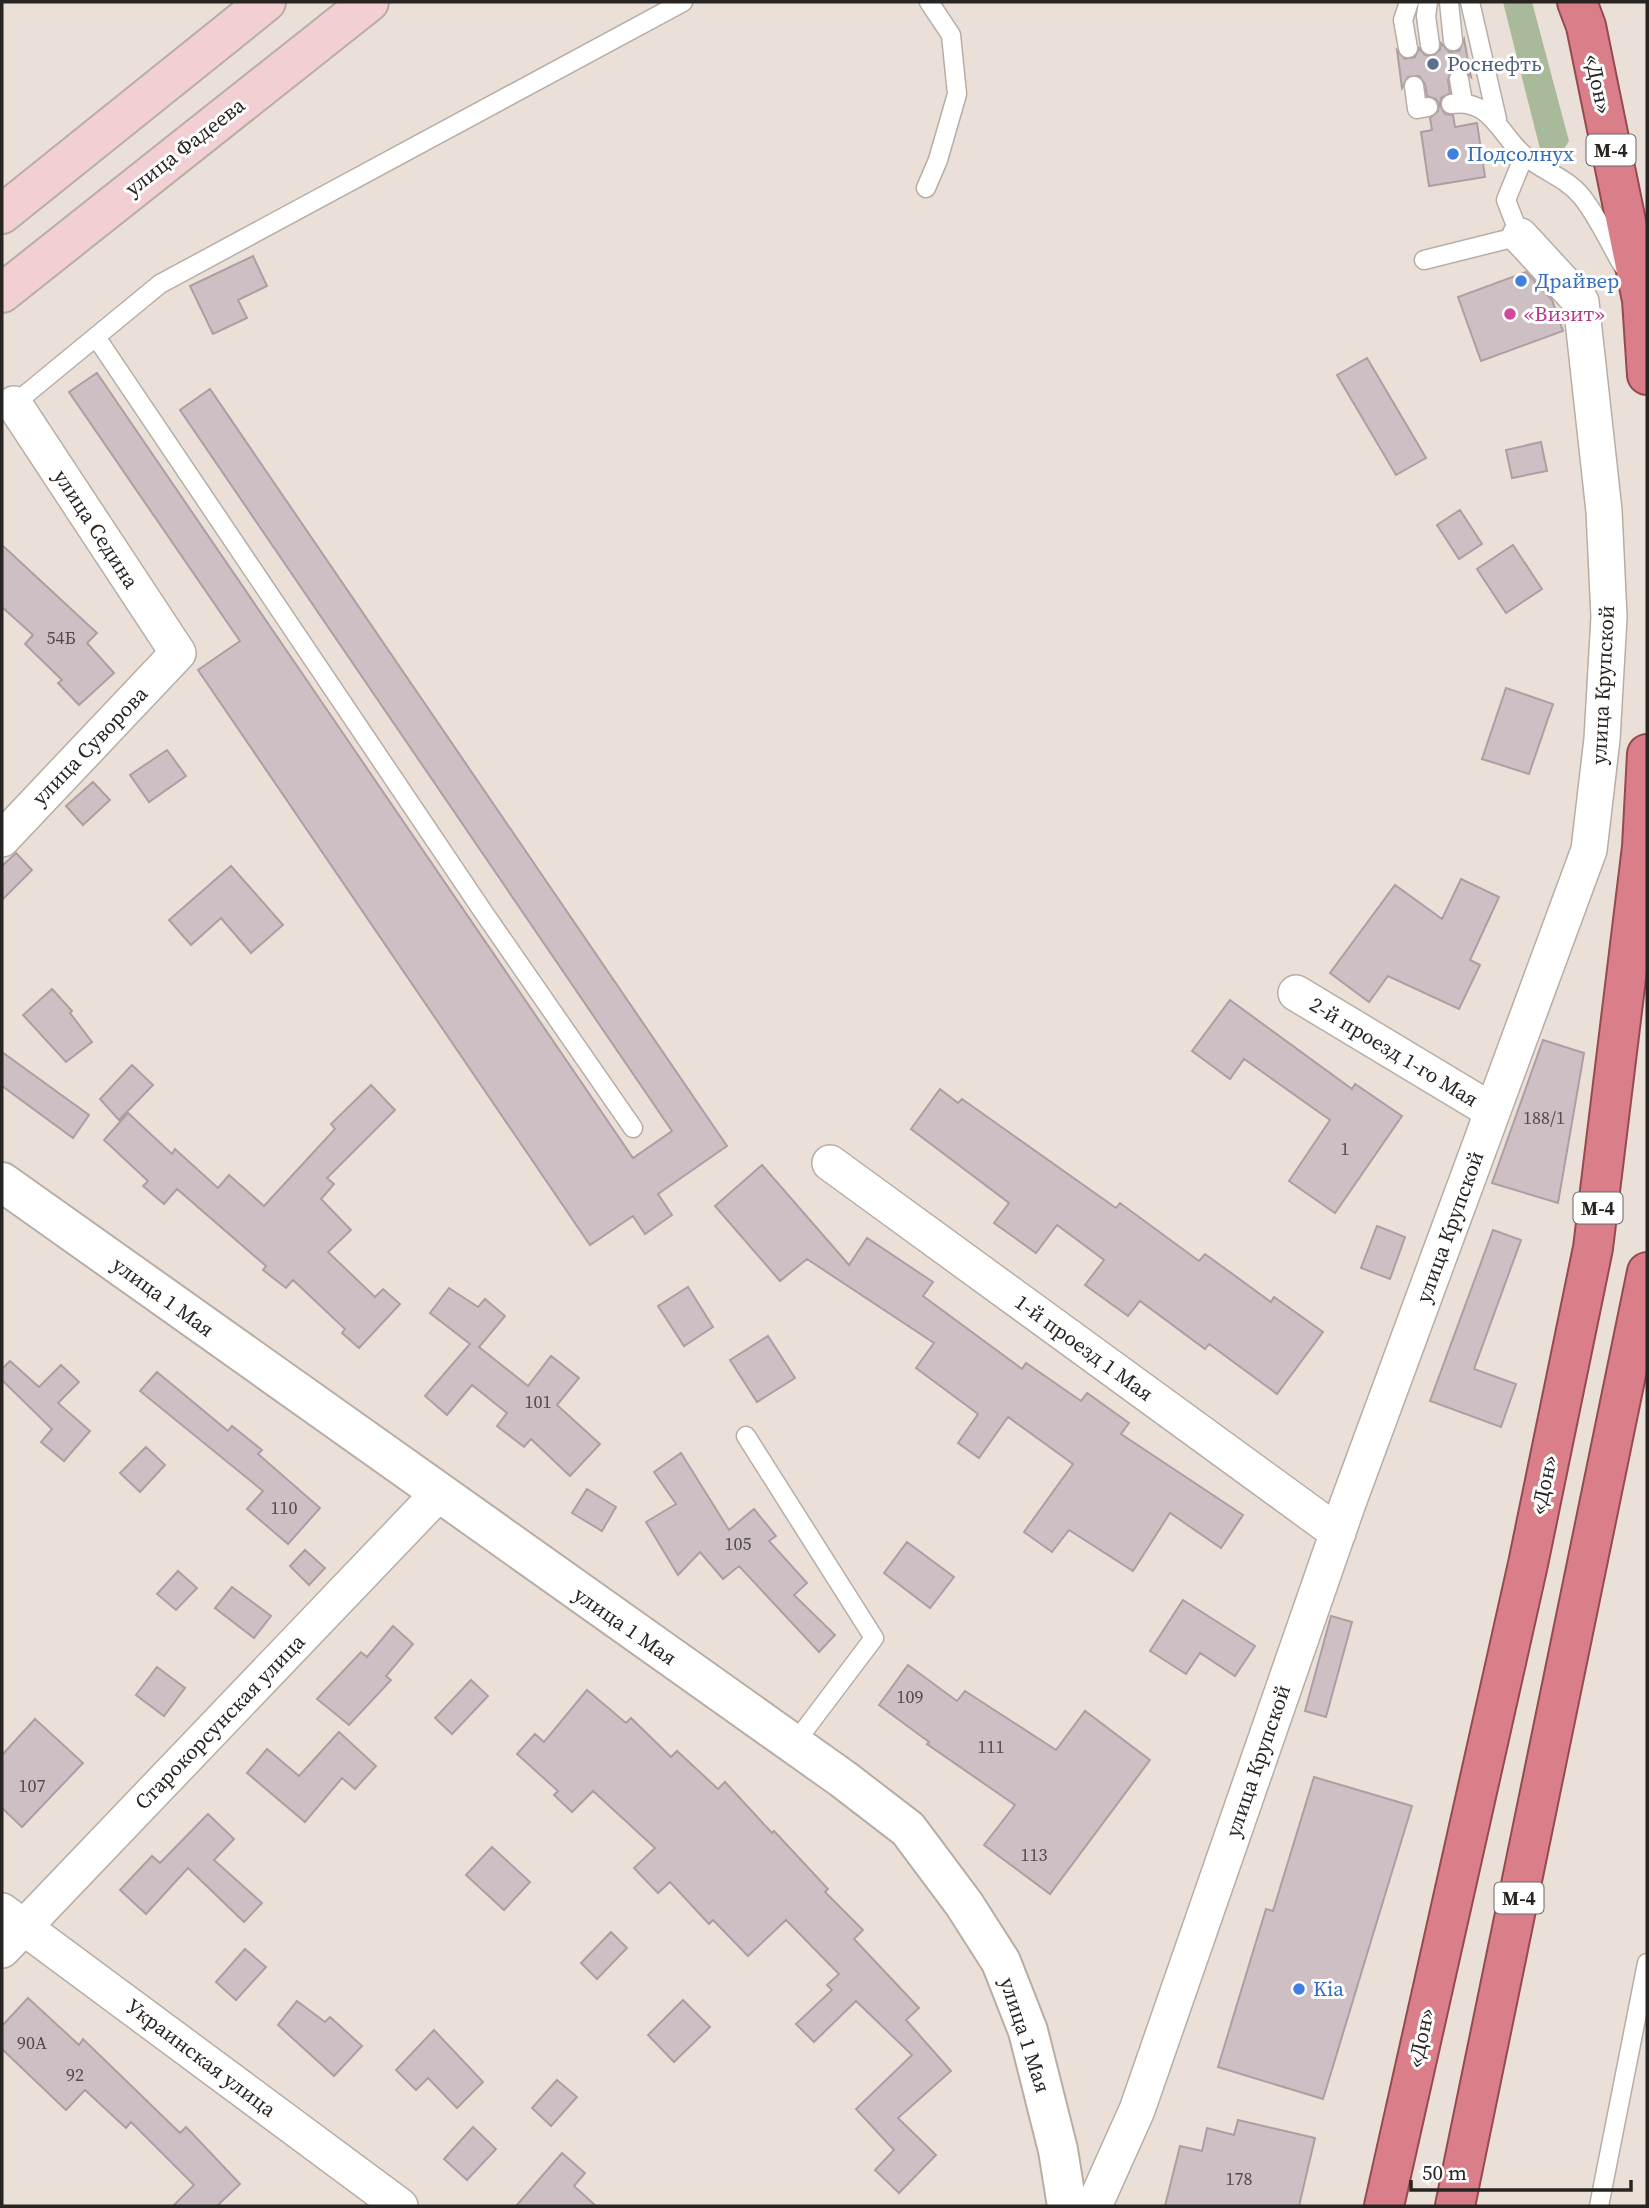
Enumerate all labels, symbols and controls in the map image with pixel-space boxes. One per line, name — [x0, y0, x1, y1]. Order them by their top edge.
place label: Роснефть — [1447, 49, 1542, 78]
street label: «Дон» — [1578, 52, 1619, 116]
marker: Роснефть — [1425, 56, 1441, 72]
street label: улица Фадеева — [119, 90, 251, 203]
road number: М-4 — [1586, 134, 1636, 166]
place label: Подсолнух — [1467, 139, 1574, 168]
marker: Подсолнух — [1445, 146, 1461, 162]
place label: Драйвер — [1535, 266, 1619, 295]
marker: Драйвер — [1513, 273, 1529, 289]
place label: «Визит» — [1524, 299, 1605, 328]
marker: «Визит» — [1502, 306, 1518, 322]
street label: улица Седина — [47, 463, 146, 594]
street label: улица Крупской — [1584, 605, 1621, 765]
house number: 54Б — [46, 625, 76, 650]
street label: улица Суворова — [25, 679, 154, 812]
street label: 2-й проезд 1-го Мая — [1305, 990, 1484, 1113]
house number: 188/1 — [1523, 1105, 1565, 1130]
house number: 1 — [1341, 1136, 1350, 1161]
street label: улица Крупской — [1409, 1147, 1490, 1307]
road number: М-4 — [1574, 1192, 1622, 1224]
street label: улица 1 Мая — [106, 1250, 220, 1344]
street label: 1-й проезд 1 Мая — [1009, 1288, 1159, 1408]
house number: 101 — [525, 1389, 552, 1414]
street label: «Дон» — [1523, 1453, 1564, 1517]
house number: 110 — [271, 1495, 298, 1520]
house number: 105 — [725, 1531, 752, 1556]
street label: улица 1 Мая — [568, 1579, 683, 1672]
street label: Старокорсунская улица — [128, 1627, 311, 1816]
street label: улица Крупской — [1218, 1681, 1297, 1841]
house number: 109 — [897, 1684, 924, 1709]
house number: 111 — [978, 1734, 1005, 1759]
house number: 107 — [19, 1773, 46, 1798]
house number: 113 — [1021, 1842, 1048, 1867]
road number: М-4 — [1494, 1882, 1544, 1914]
street label: улица 1 Мая — [993, 1973, 1058, 2096]
place label: Kia — [1313, 1974, 1344, 2003]
marker: Kia — [1291, 1981, 1307, 1997]
street label: Украинская улица — [120, 1992, 282, 2124]
street label: «Дон» — [1400, 2006, 1441, 2070]
house number: 90А — [17, 2030, 47, 2055]
house number: 92 — [66, 2062, 84, 2087]
scale bar — [1411, 2148, 1632, 2192]
text: 50 m — [1422, 2158, 1467, 2187]
house number: 178 — [1226, 2166, 1253, 2191]

